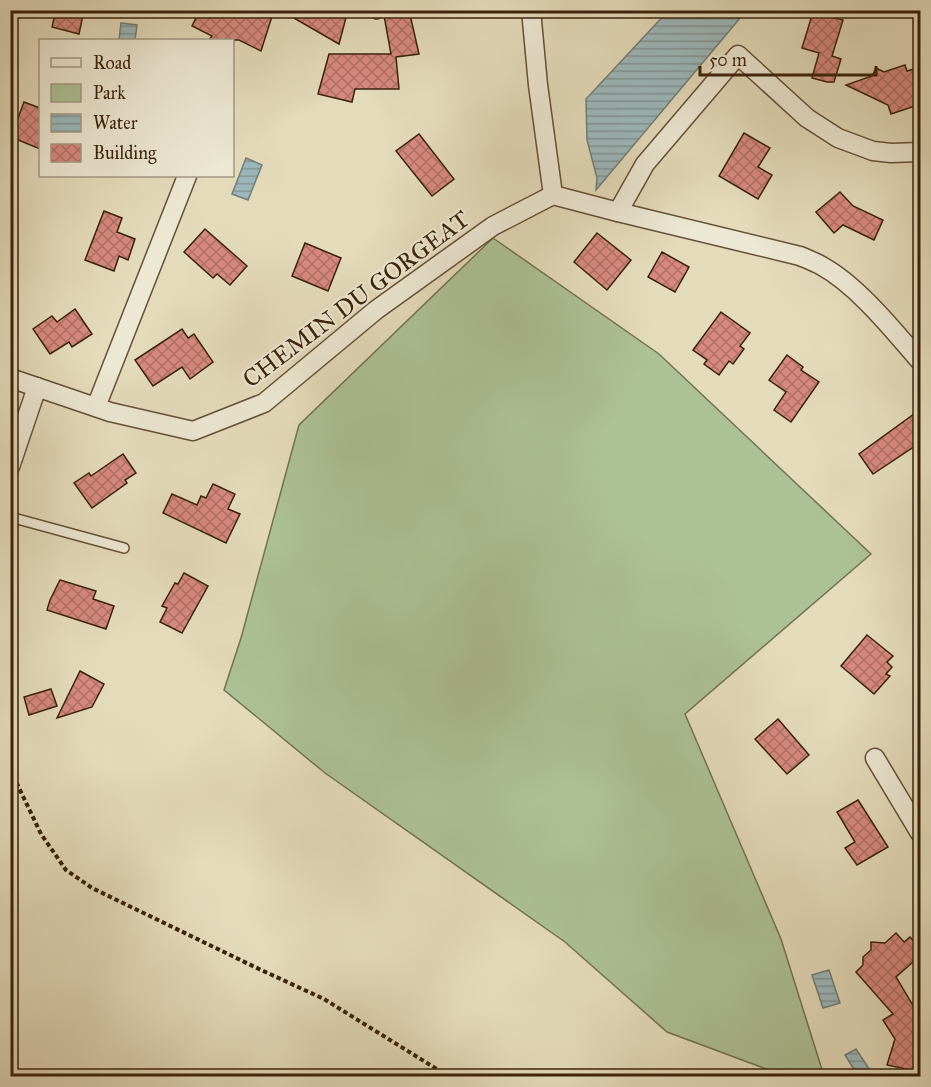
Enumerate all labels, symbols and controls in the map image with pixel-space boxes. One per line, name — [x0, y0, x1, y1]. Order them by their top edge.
legend — [39, 39, 234, 177]
scale bar — [700, 39, 876, 77]
text: 50 m — [709, 49, 747, 71]
text: Road — [93, 52, 131, 74]
text: Park — [93, 82, 126, 104]
text: Water — [93, 112, 138, 134]
text: Building — [93, 142, 157, 165]
street label: CHEMIN DU GORGEAT — [237, 204, 475, 394]

